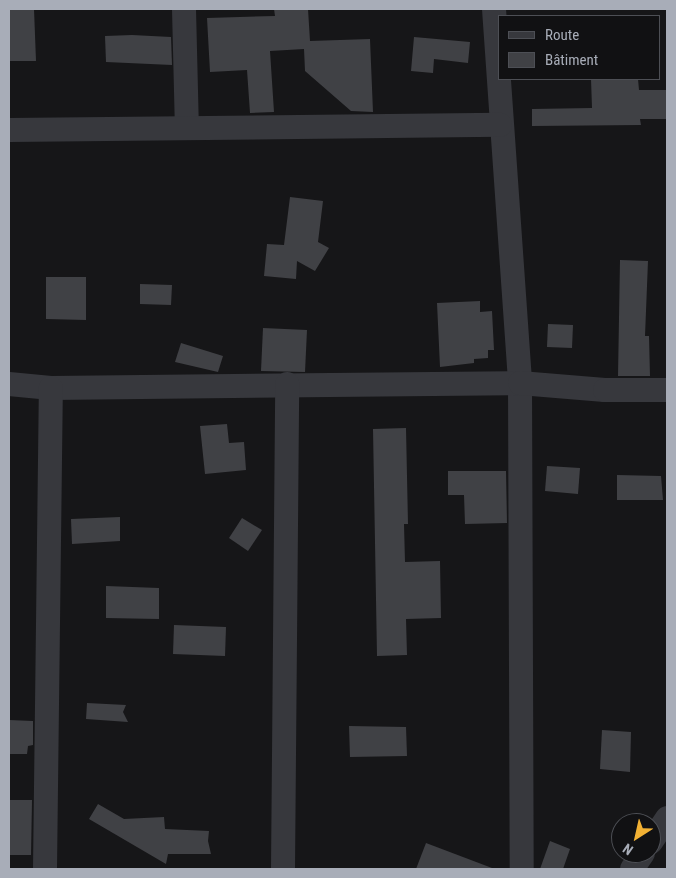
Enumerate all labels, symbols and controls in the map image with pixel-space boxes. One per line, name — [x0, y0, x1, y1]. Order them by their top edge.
legend — [498, 15, 661, 80]
text: Route — [545, 26, 579, 44]
text: Bâtiment — [545, 51, 598, 69]
north arrow — [611, 813, 661, 863]
text: N — [620, 840, 636, 858]

